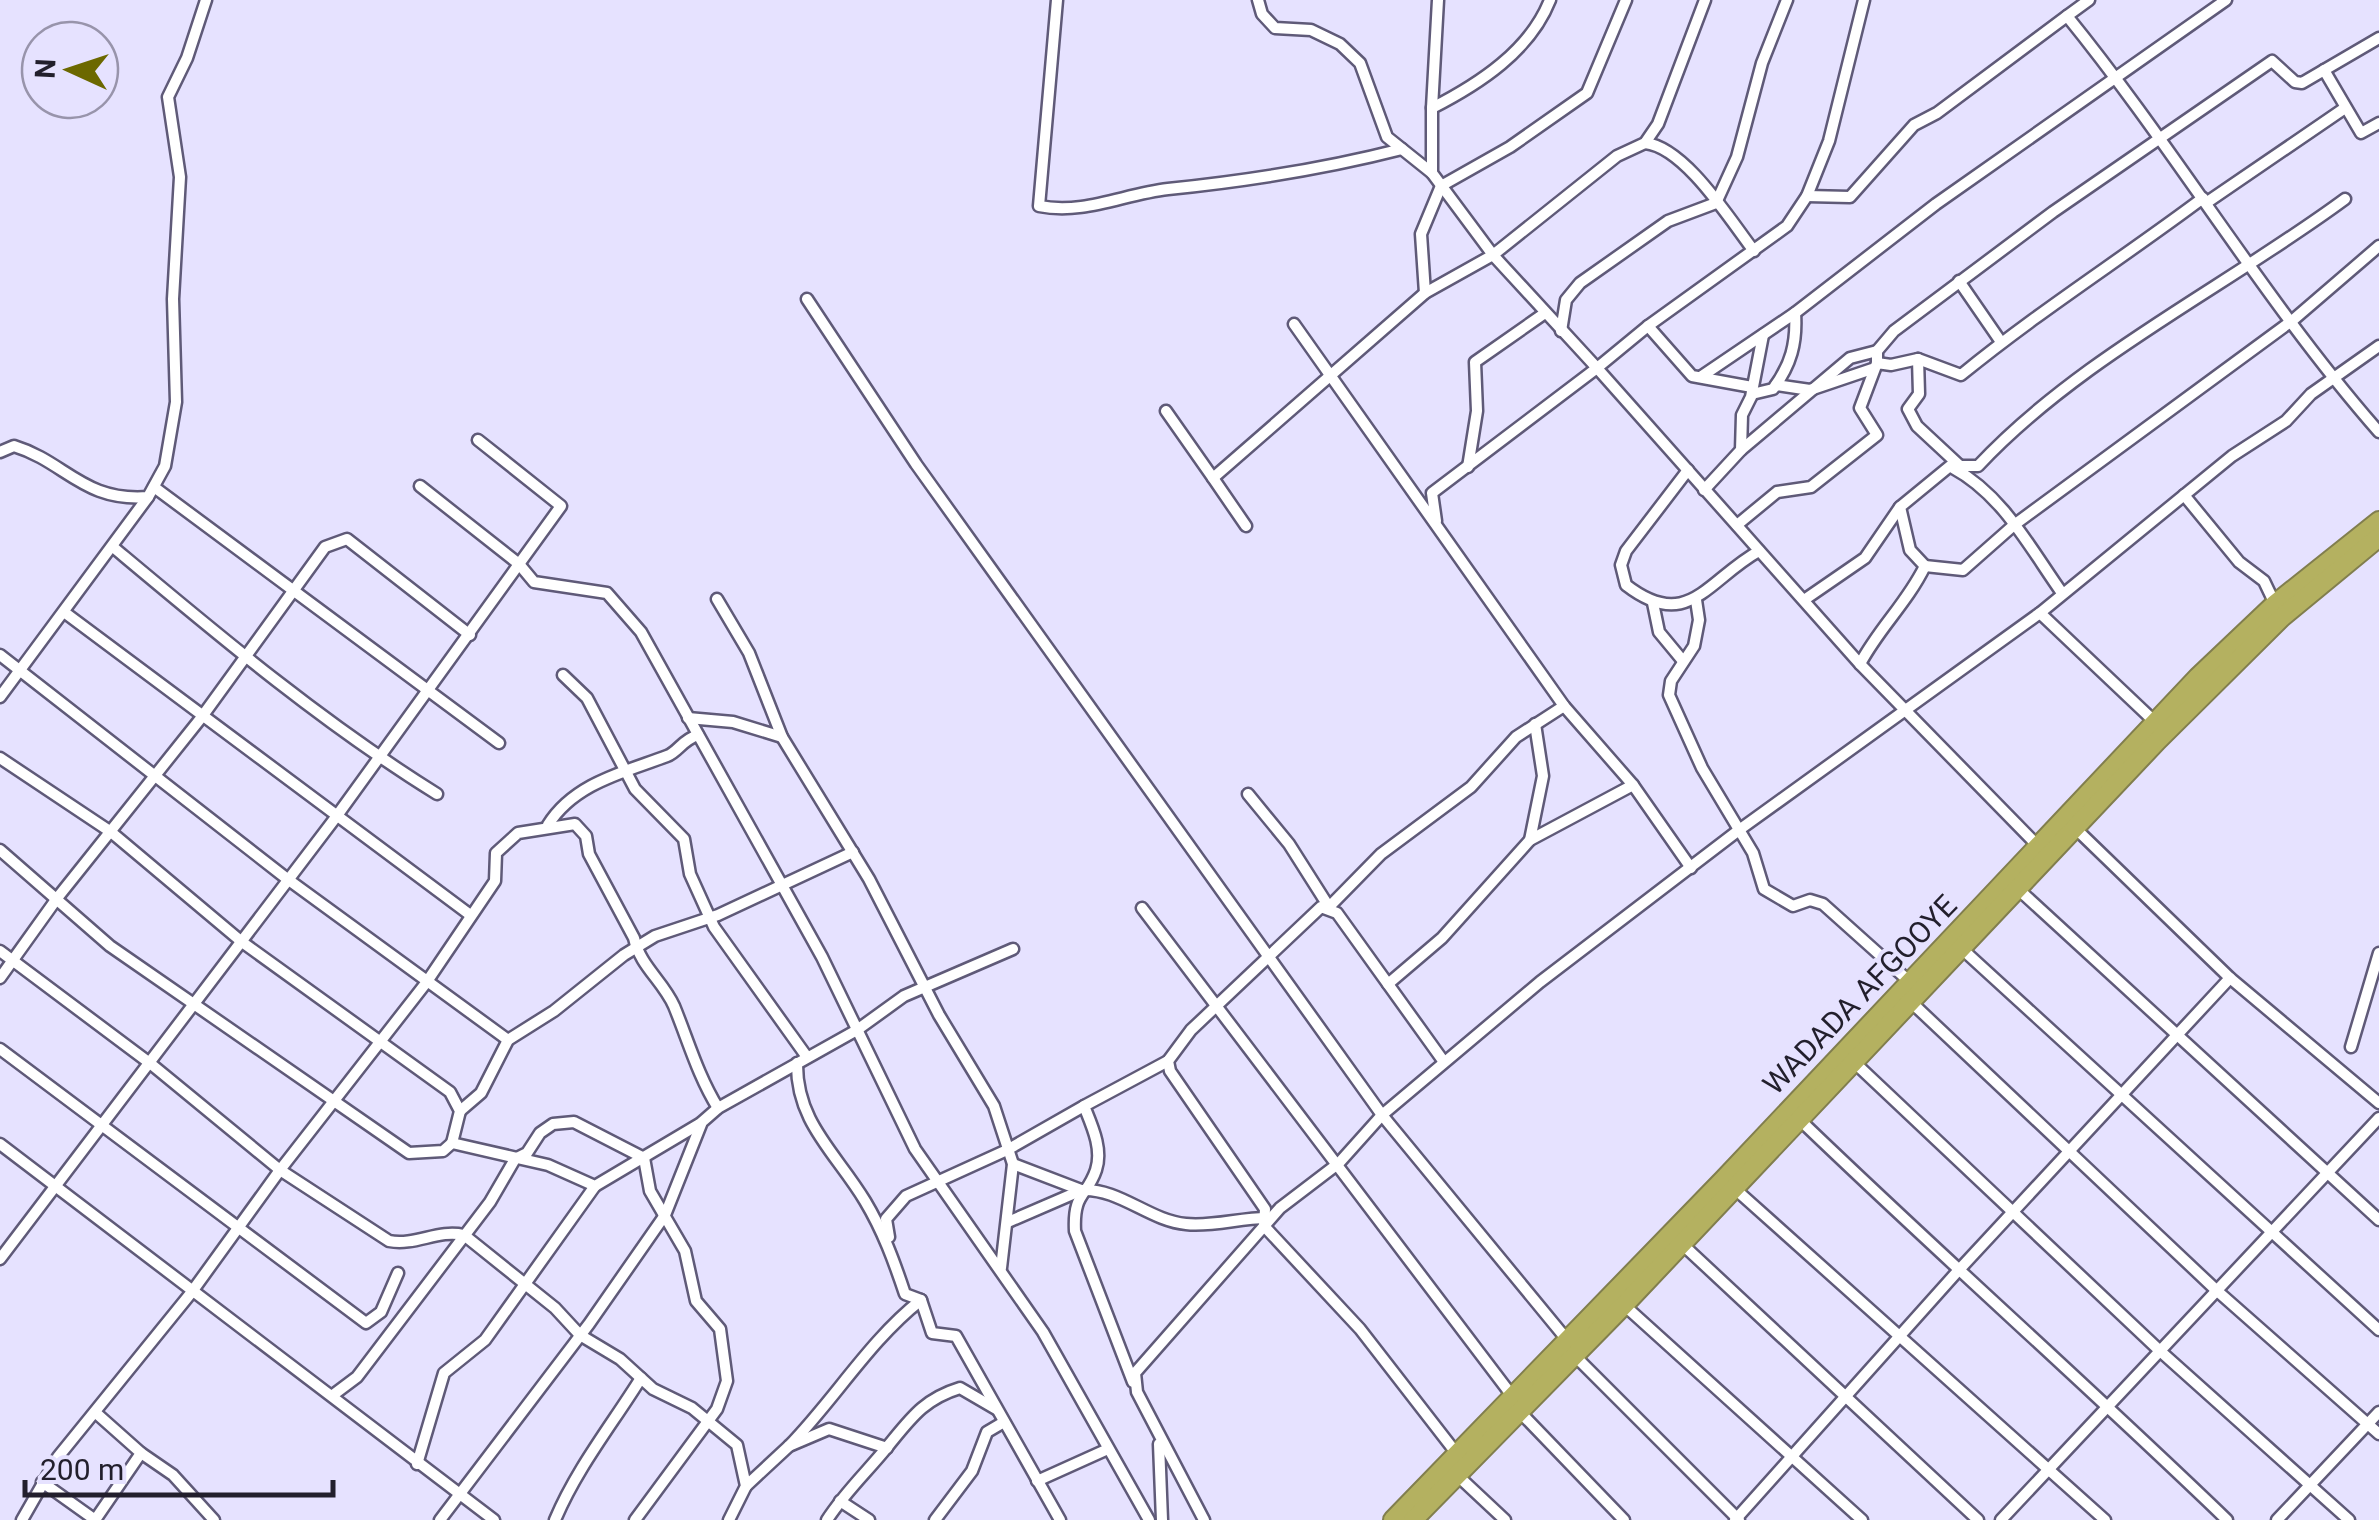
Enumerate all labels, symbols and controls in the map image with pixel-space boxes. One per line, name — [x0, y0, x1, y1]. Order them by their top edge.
north arrow — [20, 20, 120, 120]
text: N — [29, 58, 63, 79]
street label: WADADA AFGOOYE — [1756, 888, 1964, 1101]
scale bar — [25, 1435, 332, 1497]
text: 200 m — [40, 1452, 124, 1487]

